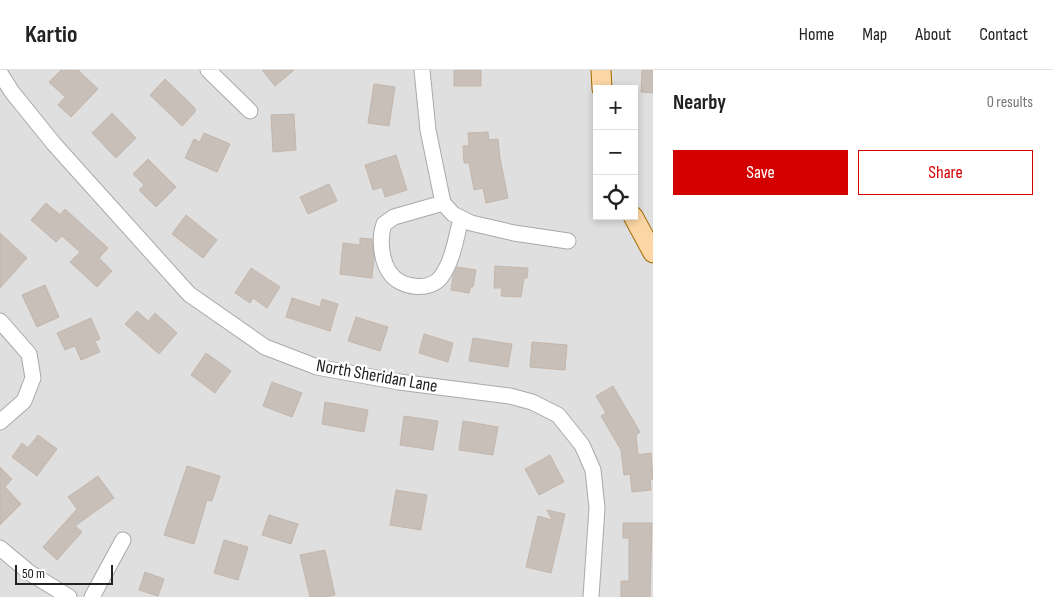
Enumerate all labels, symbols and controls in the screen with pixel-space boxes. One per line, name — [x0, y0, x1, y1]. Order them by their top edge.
text: Kartio — [25, 20, 77, 49]
text: Home — [799, 24, 834, 45]
text: Map — [862, 24, 887, 45]
text: About — [915, 24, 951, 45]
text: Contact — [979, 24, 1028, 45]
map controls — [593, 85, 638, 220]
button: + — [593, 85, 638, 130]
text: Nearby — [673, 90, 726, 115]
text: 0 results — [987, 93, 1033, 112]
button: − — [593, 130, 638, 175]
button: Save — [673, 150, 848, 195]
button: Share — [858, 150, 1033, 195]
button: locate — [593, 175, 638, 220]
street label: North Sheridan Lane — [315, 355, 439, 397]
scale bar — [15, 562, 112, 585]
text: 50 m — [22, 565, 45, 582]

